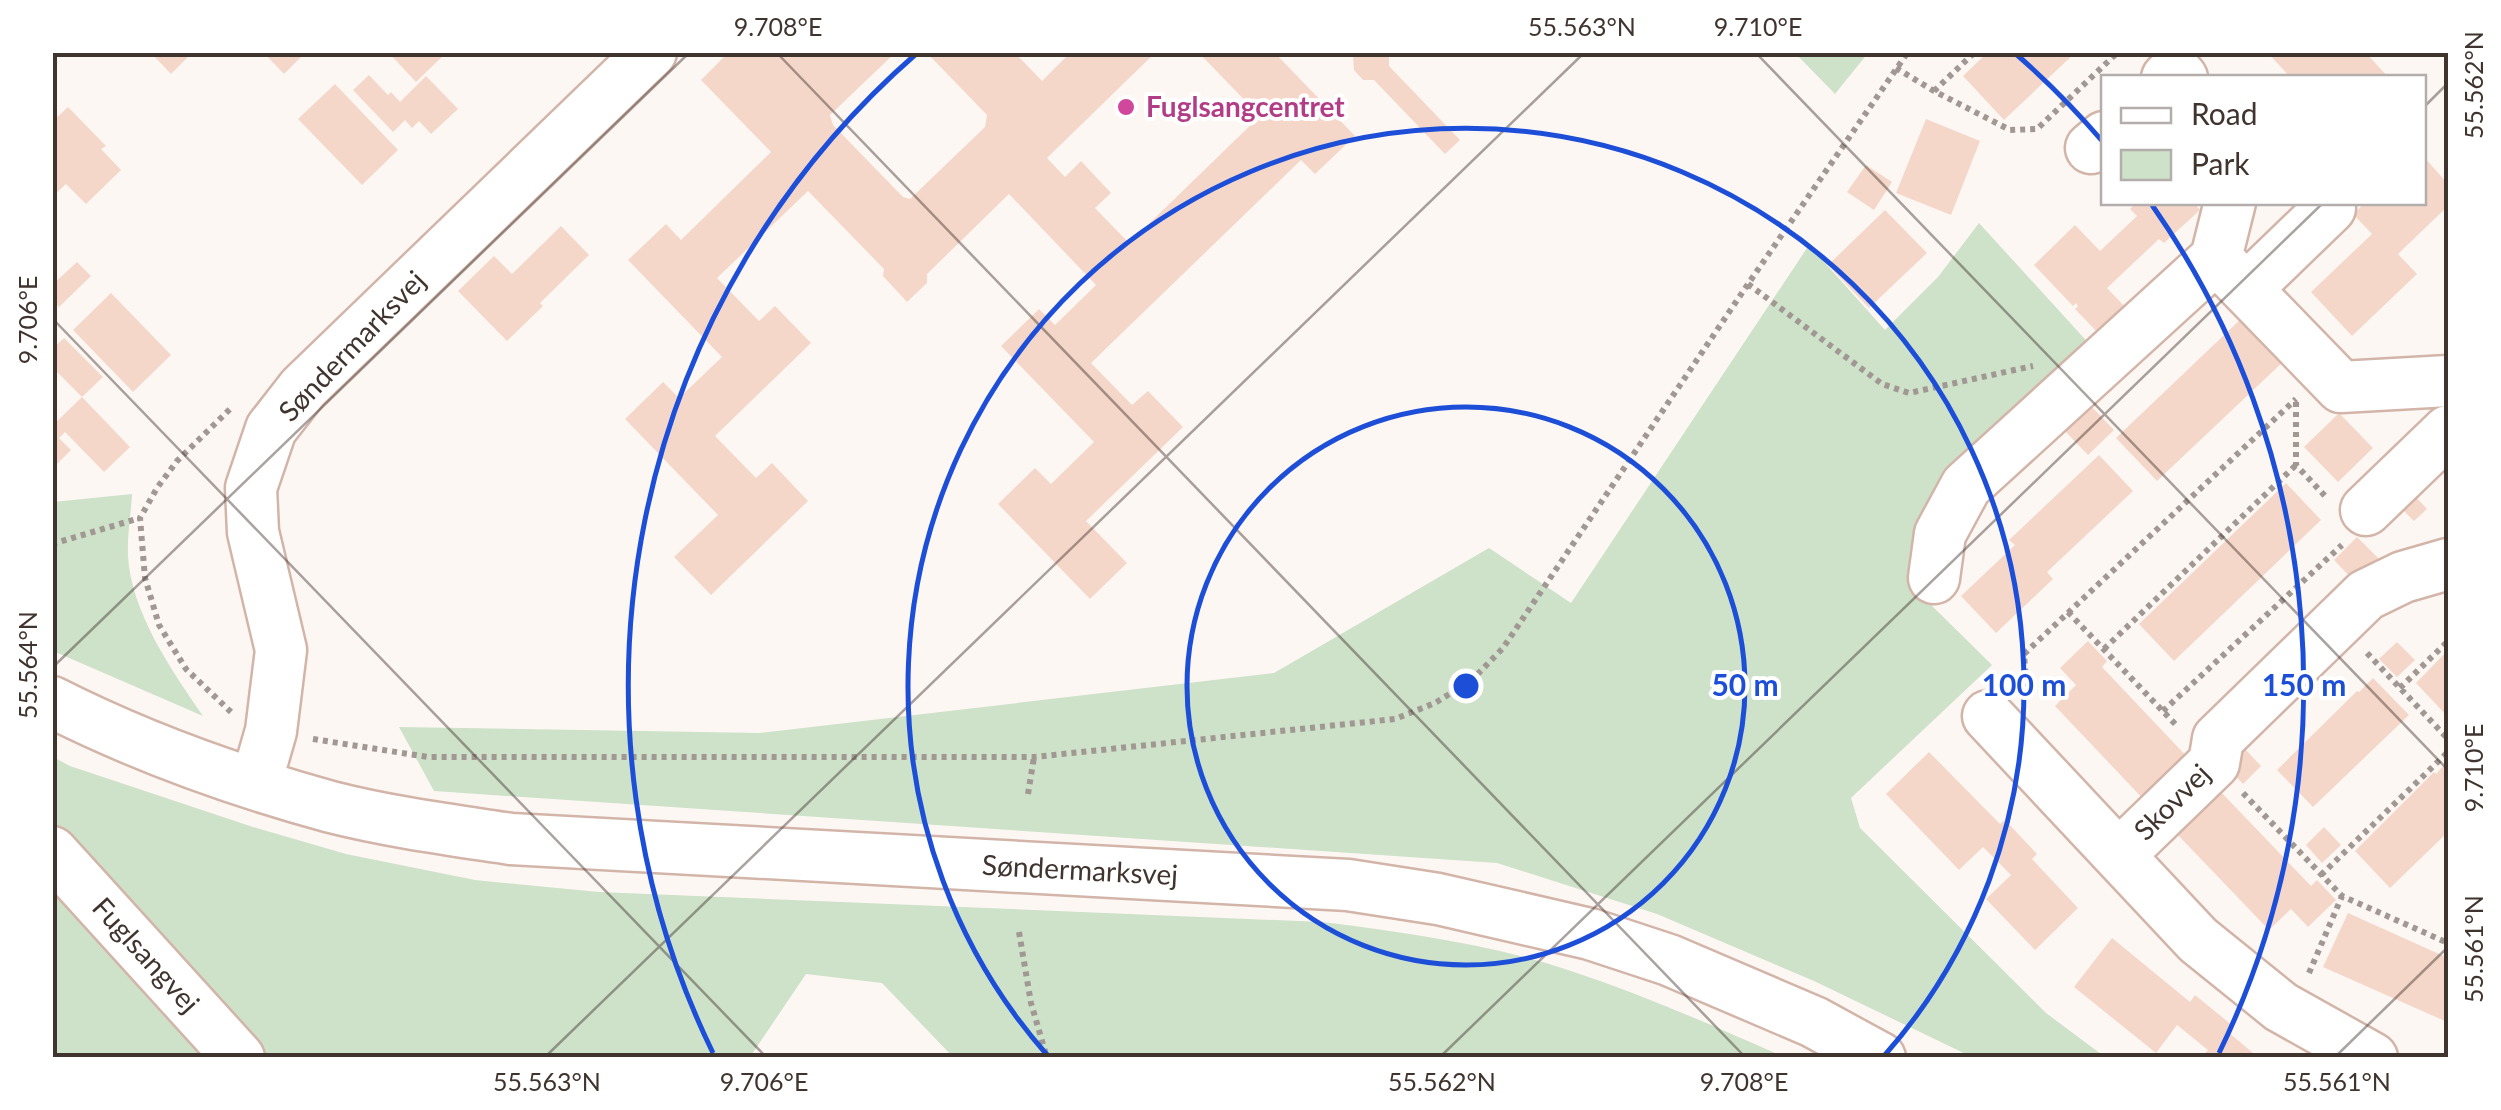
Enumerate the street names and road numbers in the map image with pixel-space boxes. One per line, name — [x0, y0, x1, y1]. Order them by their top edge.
street label: Søndermarksvej — [271, 263, 432, 428]
street label: Skovvej — [2126, 756, 2217, 847]
street label: Søndermarksvej — [981, 847, 1179, 891]
street label: Fuglsangvej — [86, 890, 207, 1019]

